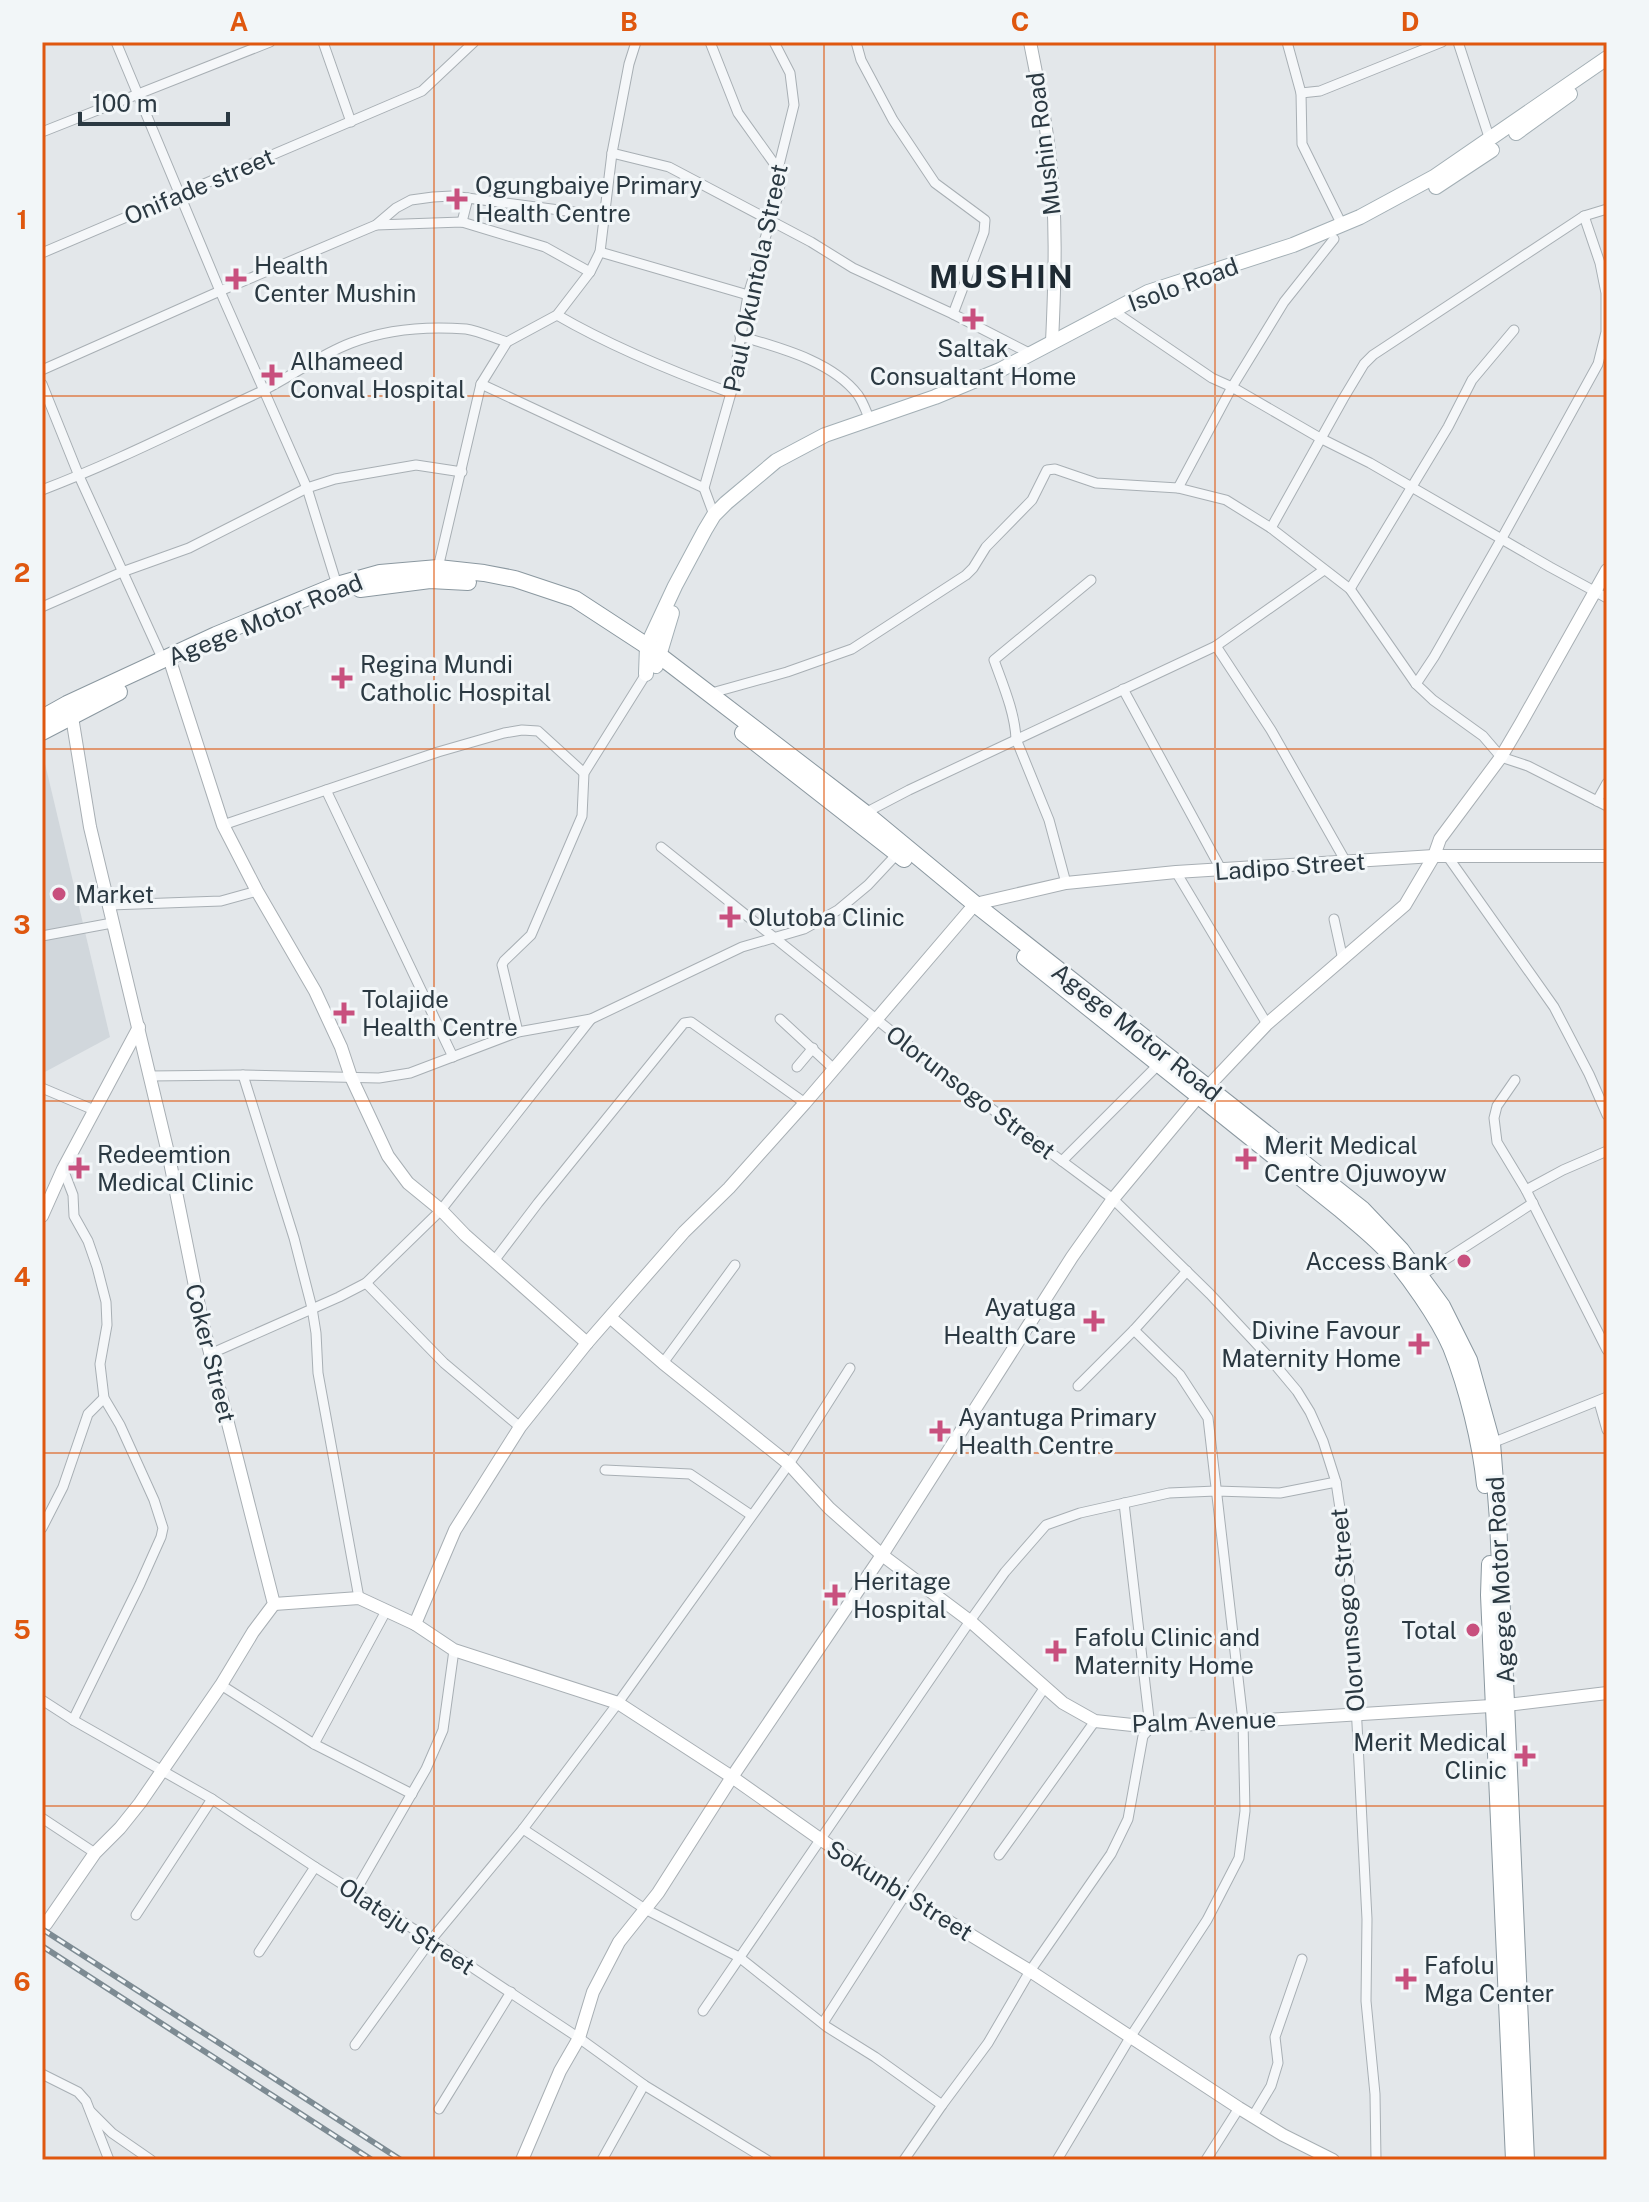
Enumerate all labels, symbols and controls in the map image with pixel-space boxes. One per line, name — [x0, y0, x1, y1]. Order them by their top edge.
text: A — [230, 6, 249, 37]
text: B — [620, 6, 638, 37]
text: C — [1011, 6, 1029, 37]
text: D — [1401, 6, 1419, 37]
street label: Mushin Road — [1020, 71, 1066, 217]
scale bar — [80, 76, 228, 126]
text: 100 m — [92, 89, 158, 117]
street label: Onifade street — [120, 142, 278, 230]
street label: Paul Okuntola Street — [717, 161, 793, 395]
place label: Ogungbaiye Primary Health Centre — [475, 171, 703, 227]
marker: Ogungbaiye Primary Health Centre — [446, 188, 468, 210]
text: 1 — [16, 204, 28, 235]
place label: Health Center Mushin — [254, 251, 416, 307]
street label: Isolo Road — [1124, 251, 1242, 317]
district label: MUSHIN — [929, 258, 1075, 295]
marker: Health Center Mushin — [225, 268, 247, 290]
marker: Saltak Consualtant Home — [962, 308, 984, 330]
place label: Saltak Consualtant Home — [870, 334, 1076, 390]
place label: Alhameed Conval Hospital — [290, 347, 466, 403]
marker: Alhameed Conval Hospital — [261, 364, 283, 386]
text: 2 — [14, 557, 30, 588]
street label: Agege Motor Road — [164, 567, 366, 671]
place label: Regina Mundi Catholic Hospital — [360, 650, 552, 706]
marker: Regina Mundi Catholic Hospital — [331, 667, 353, 689]
street label: Ladipo Street — [1214, 847, 1366, 885]
place label: Market — [75, 880, 154, 908]
marker: Market — [50, 885, 68, 903]
place label: Olutoba Clinic — [748, 903, 905, 931]
marker: Olutoba Clinic — [719, 906, 741, 928]
text: 3 — [13, 909, 31, 940]
street label: Agege Motor Road — [1047, 957, 1227, 1107]
place label: Tolajide Health Centre — [362, 985, 518, 1041]
marker: Tolajide Health Centre — [333, 1002, 355, 1024]
street label: Olorunsogo Street — [881, 1019, 1061, 1165]
place label: Merit Medical Centre Ojuwoyw — [1264, 1131, 1447, 1187]
place label: Redeemtion Medical Clinic — [97, 1140, 254, 1196]
marker: Merit Medical Centre Ojuwoyw — [1235, 1148, 1257, 1170]
marker: Redeemtion Medical Clinic — [68, 1157, 90, 1179]
place label: Access Bank — [1305, 1247, 1448, 1275]
marker: Access Bank — [1455, 1252, 1473, 1270]
text: 4 — [13, 1261, 31, 1292]
street label: Coker Street — [180, 1281, 242, 1425]
place label: Ayatuga Health Care — [943, 1293, 1076, 1349]
marker: Ayatuga Health Care — [1083, 1310, 1105, 1332]
place label: Divine Favour Maternity Home — [1221, 1316, 1401, 1372]
marker: Divine Favour Maternity Home — [1408, 1333, 1430, 1355]
place label: Ayantuga Primary Health Centre — [958, 1403, 1157, 1459]
marker: Ayantuga Primary Health Centre — [929, 1420, 951, 1442]
street label: Agege Motor Road — [1481, 1476, 1519, 1684]
street label: Olorunsogo Street — [1324, 1507, 1370, 1713]
place label: Heritage Hospital — [853, 1567, 951, 1623]
marker: Heritage Hospital — [824, 1584, 846, 1606]
text: 5 — [13, 1614, 31, 1645]
place label: Total — [1402, 1616, 1457, 1644]
marker: Total — [1464, 1621, 1482, 1639]
place label: Fafolu Clinic and Maternity Home — [1074, 1623, 1260, 1679]
marker: Fafolu Clinic and Maternity Home — [1045, 1640, 1067, 1662]
street label: Palm Avenue — [1131, 1704, 1277, 1738]
place label: Merit Medical Clinic — [1353, 1728, 1507, 1784]
marker: Merit Medical Clinic — [1514, 1745, 1536, 1767]
street label: Sokunbi Street — [822, 1834, 978, 1946]
street label: Olateju Street — [334, 1872, 480, 1980]
place label: Fafolu Mga Center — [1424, 1951, 1554, 2007]
text: 6 — [13, 1966, 31, 1997]
marker: Fafolu Mga Center — [1395, 1968, 1417, 1990]

